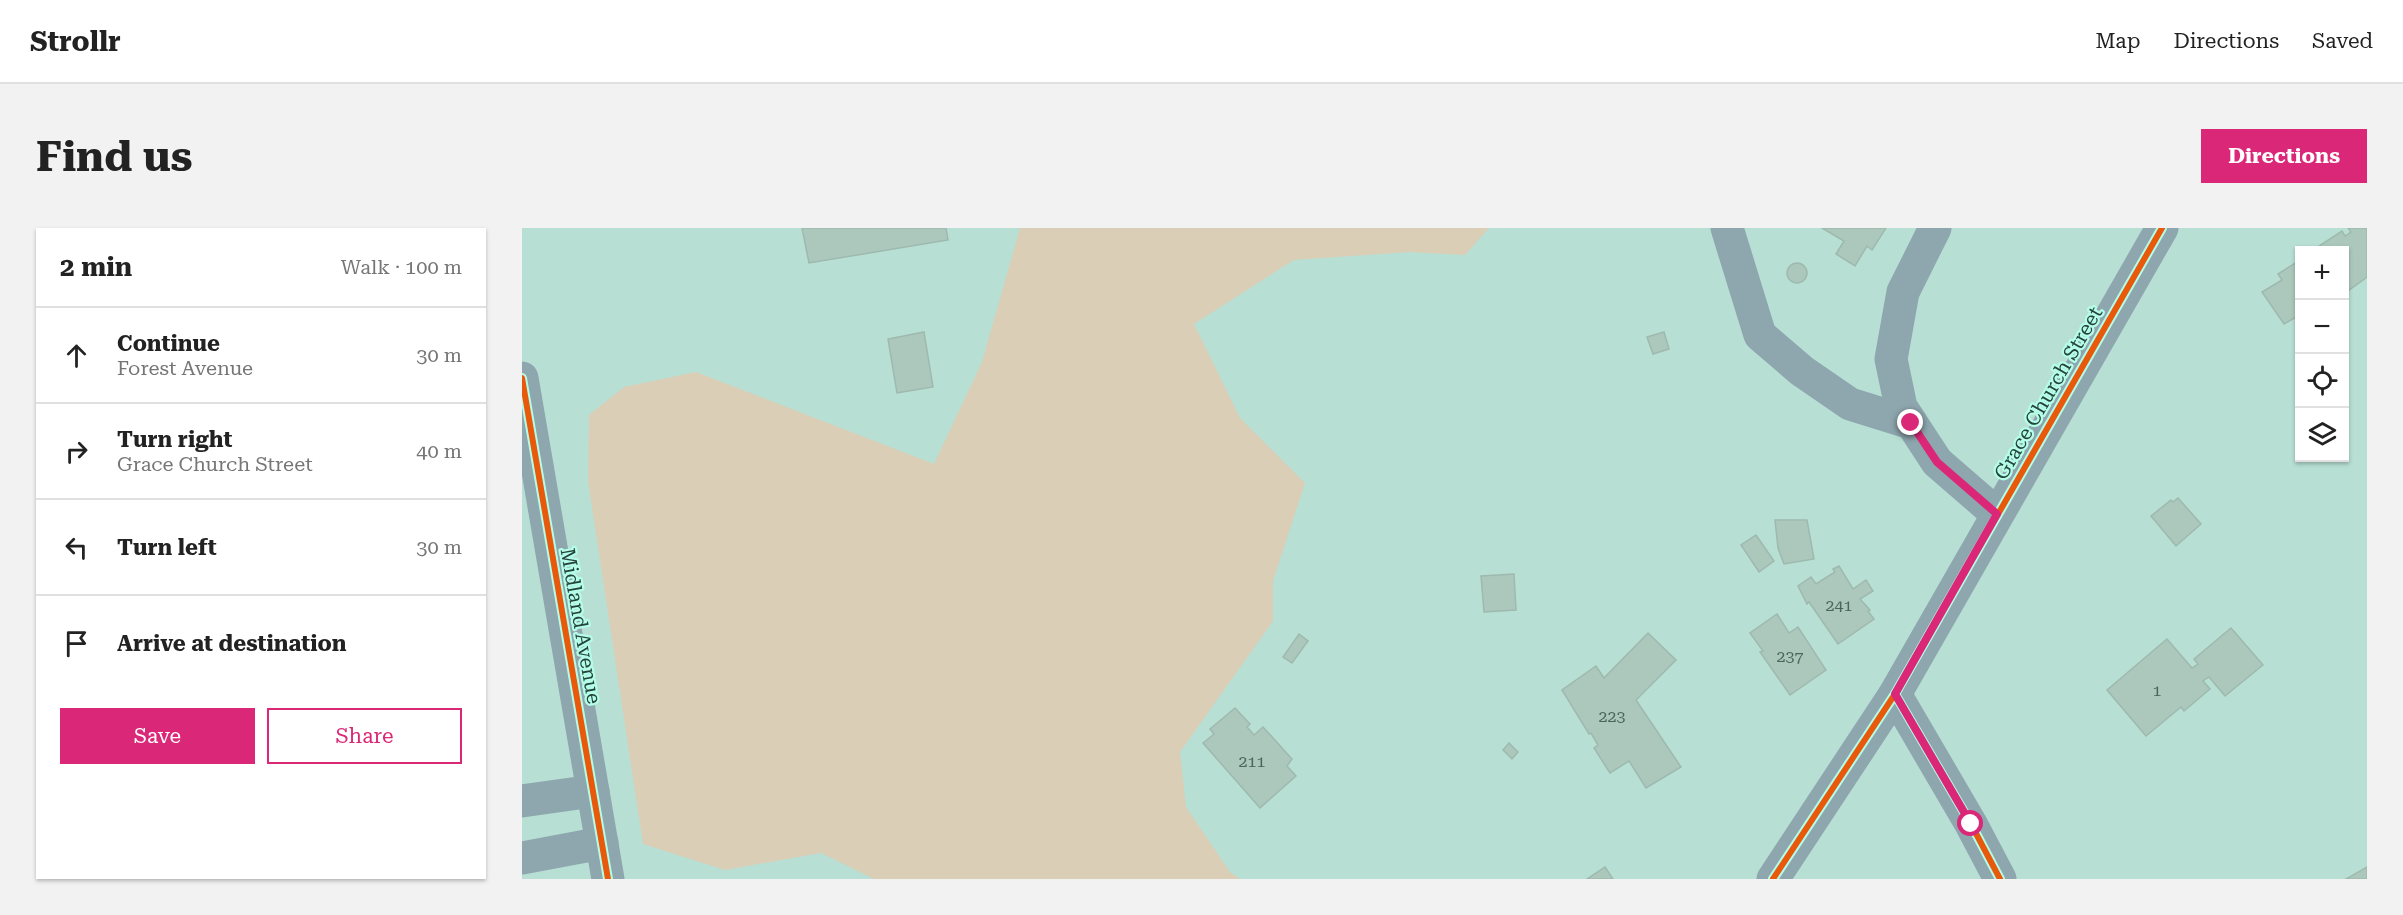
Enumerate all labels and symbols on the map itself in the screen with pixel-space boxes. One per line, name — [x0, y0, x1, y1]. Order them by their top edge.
street label: Grace Church Street — [1989, 302, 2108, 484]
route end — [1897, 409, 1923, 435]
street label: Midland Avenue — [555, 546, 607, 706]
house number: 241 — [1826, 596, 1852, 615]
house number: 237 — [1777, 647, 1803, 666]
house number: 1 — [2153, 681, 2162, 700]
house number: 223 — [1599, 707, 1625, 726]
house number: 211 — [1239, 752, 1265, 771]
route start — [1957, 810, 1983, 836]

